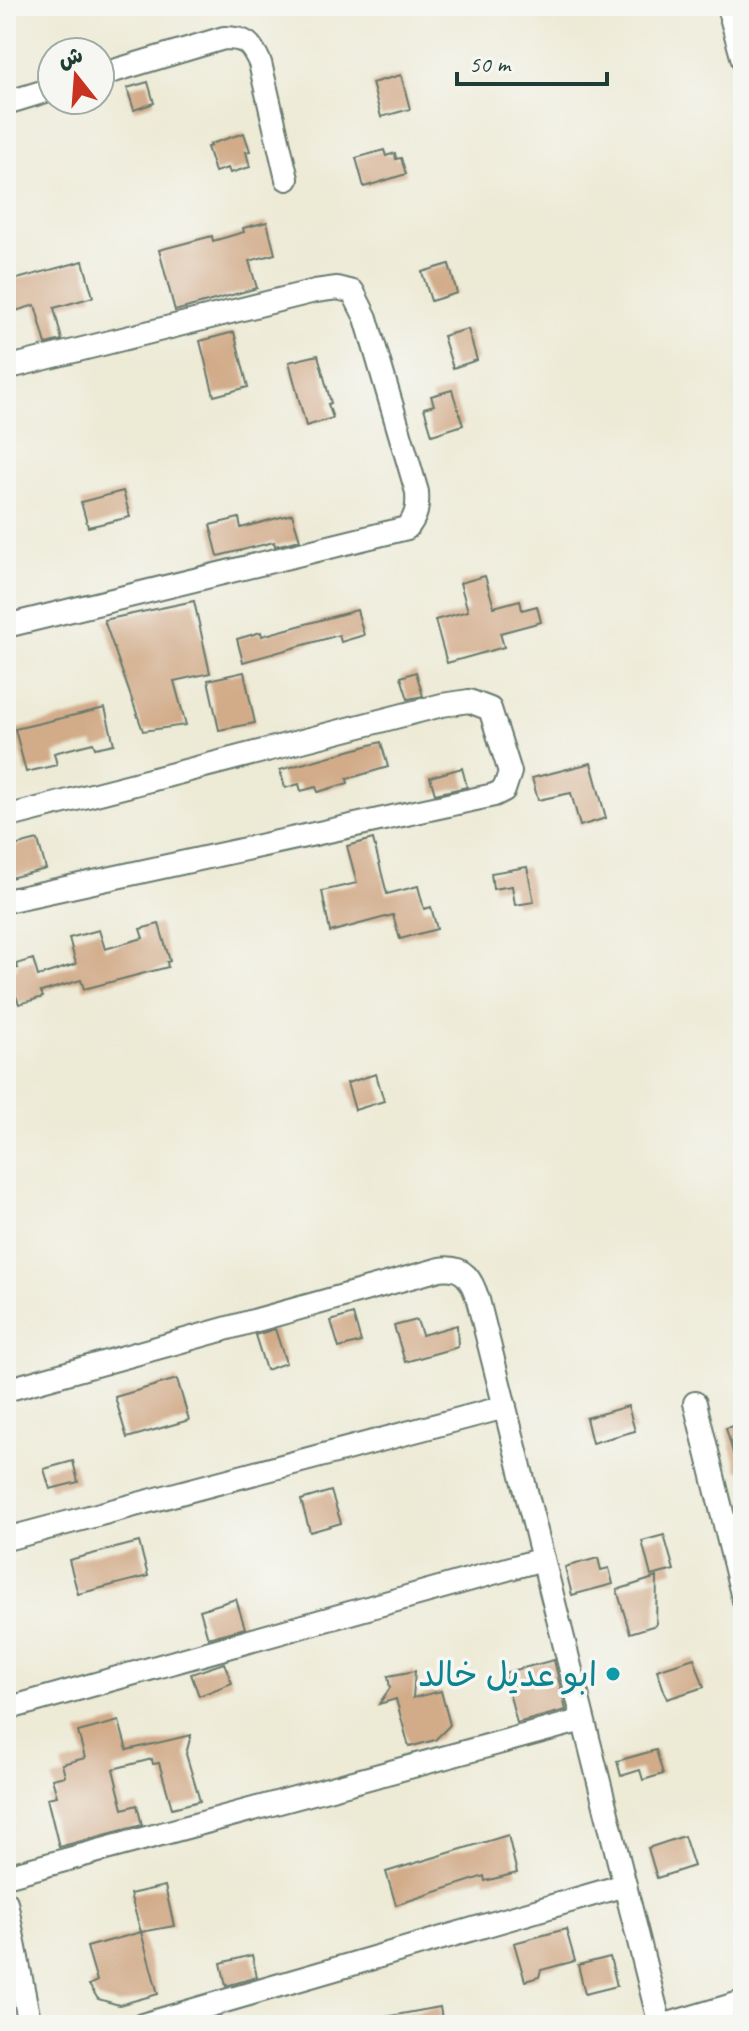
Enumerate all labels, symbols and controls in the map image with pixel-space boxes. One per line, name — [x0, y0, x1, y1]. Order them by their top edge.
north arrow — [36, 36, 116, 116]
scale bar — [457, 36, 607, 86]
text: ش — [55, 41, 86, 75]
text: 50 m — [469, 49, 512, 79]
place label: ابو عديل خالد — [418, 1653, 597, 1696]
marker: ابو عديل خالد — [604, 1665, 622, 1683]

